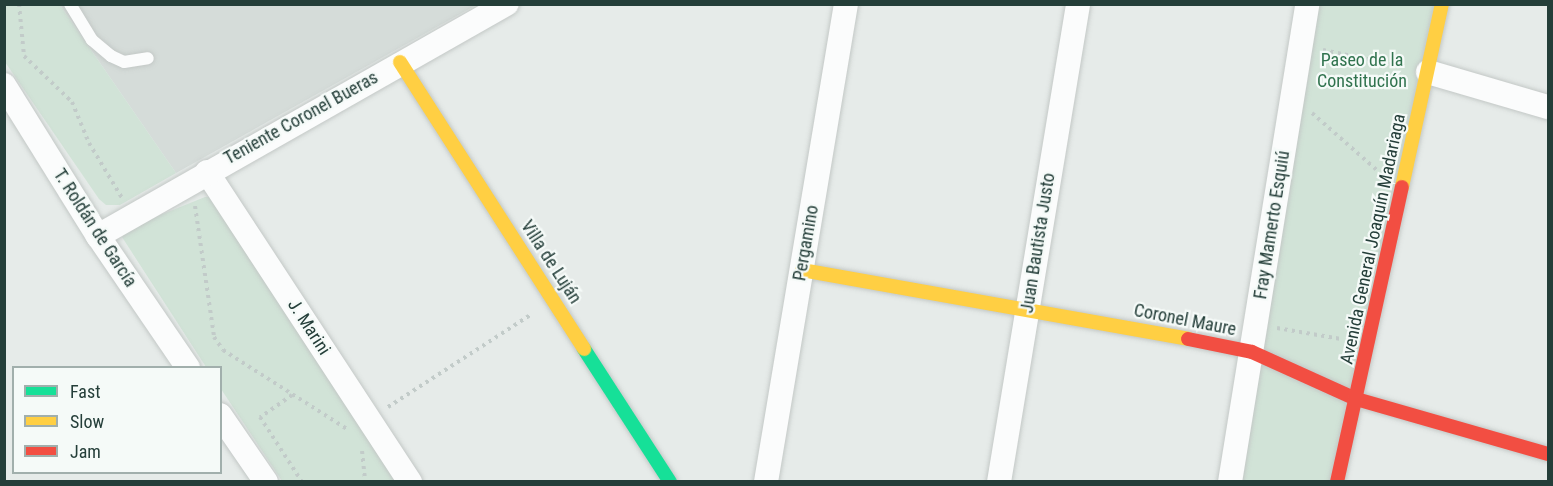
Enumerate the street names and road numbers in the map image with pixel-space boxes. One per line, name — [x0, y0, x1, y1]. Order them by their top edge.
street label: Teniente Coronel Bueras — [220, 67, 382, 169]
street label: Avenida General Joaquín Madariaga — [1336, 112, 1410, 366]
street label: Fray Mamerto Esquiú — [1250, 149, 1294, 301]
street label: T. Roldán de García — [49, 165, 141, 291]
street label: Juan Bautista Justo — [1016, 171, 1060, 315]
street label: Pergamino — [789, 203, 823, 283]
street label: Villa de Luján — [516, 216, 586, 308]
street label: J. Marini — [283, 295, 335, 359]
street label: Coronel Maure — [1132, 300, 1238, 340]

